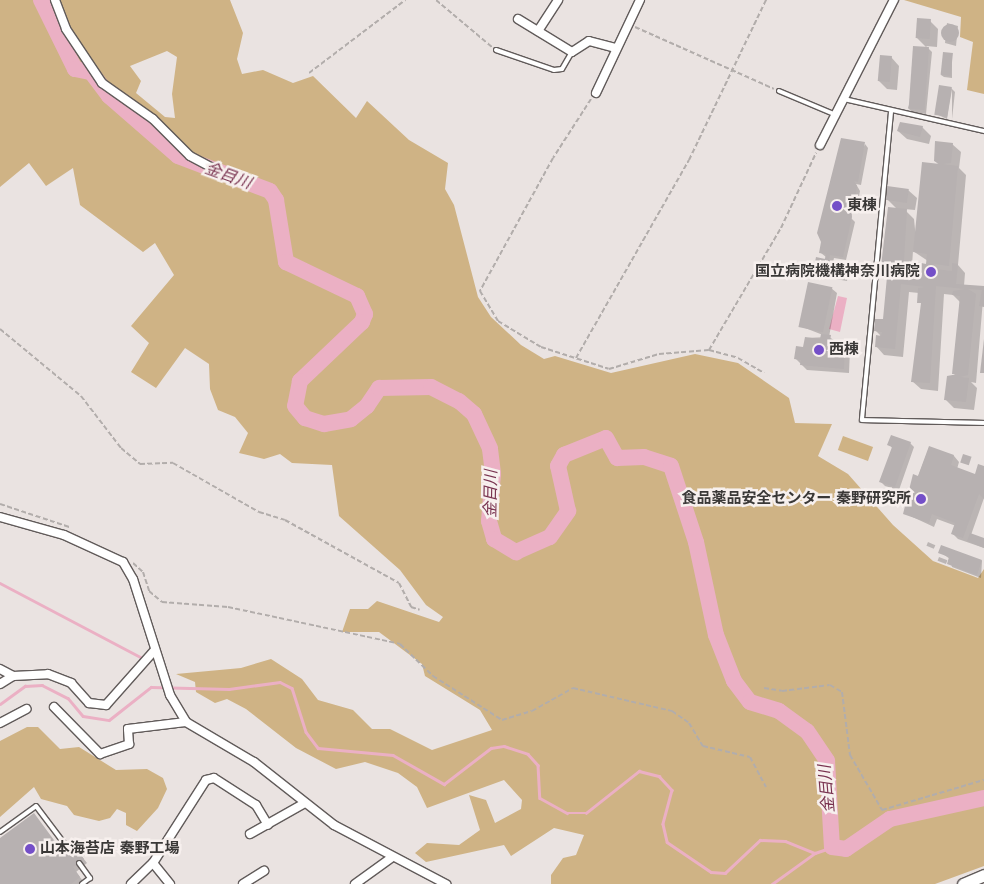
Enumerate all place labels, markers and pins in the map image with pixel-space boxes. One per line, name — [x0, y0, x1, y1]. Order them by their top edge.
place label: 東棟 — [847, 197, 877, 215]
marker: 東棟 — [831, 200, 843, 212]
place label: 国立病院機構神奈川病院 — [755, 263, 920, 281]
marker: 国立病院機構神奈川病院 — [924, 265, 938, 279]
place label: 西棟 — [829, 341, 859, 359]
marker: 西棟 — [813, 344, 825, 356]
place label: 食品薬品安全センター 秦野研究所 — [682, 490, 911, 508]
marker: 食品薬品安全センター 秦野研究所 — [915, 493, 927, 505]
place label: 山本海苔店 秦野工場 — [40, 840, 179, 858]
marker: 山本海苔店 秦野工場 — [24, 843, 36, 855]

